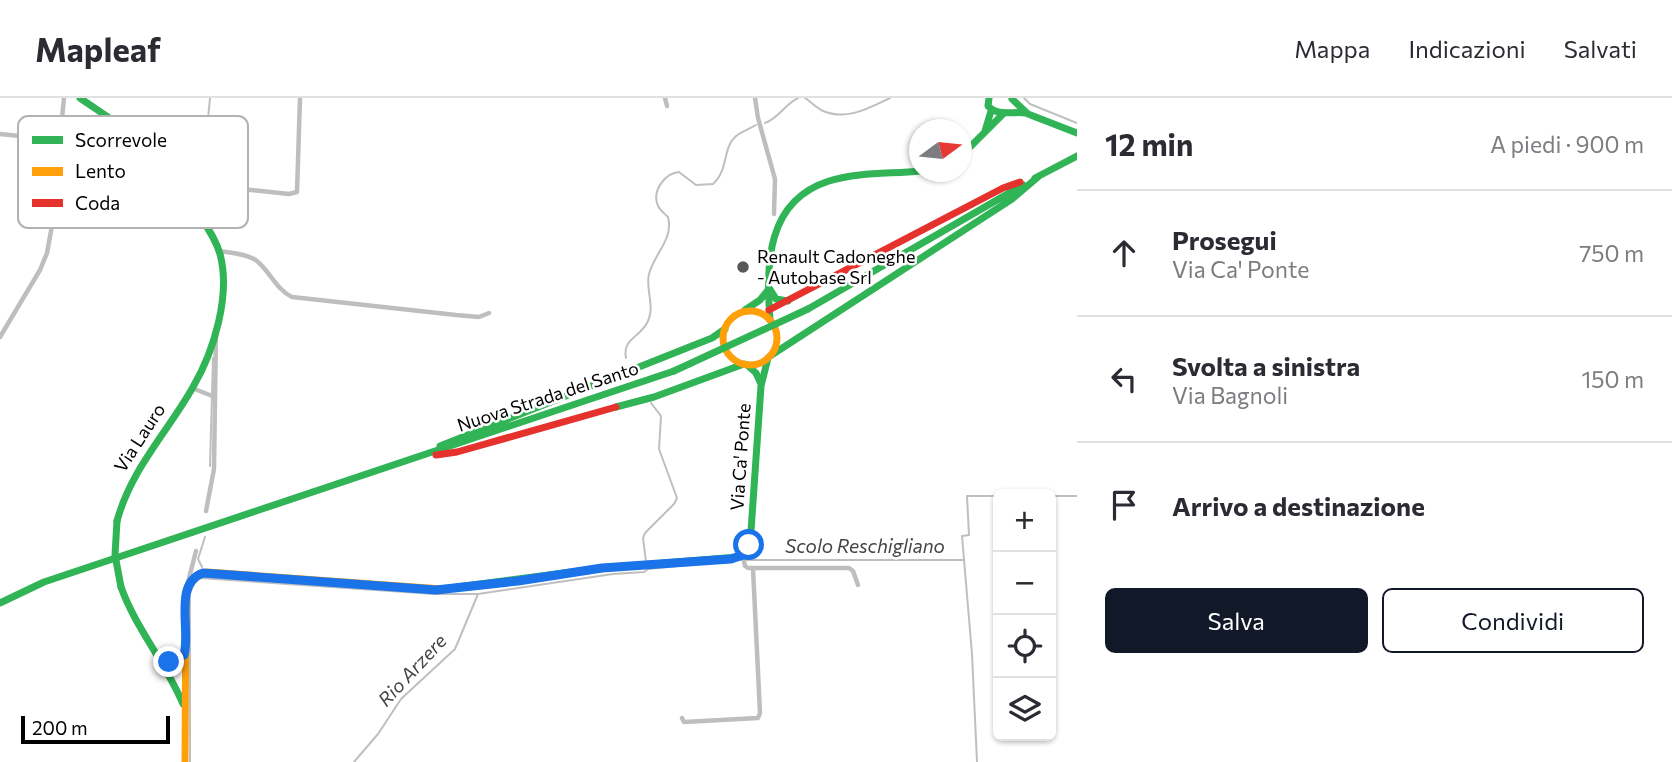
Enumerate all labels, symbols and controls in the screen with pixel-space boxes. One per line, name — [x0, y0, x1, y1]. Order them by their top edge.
text: Mapleaf — [35, 28, 161, 69]
text: Mappa — [1294, 34, 1370, 63]
text: Indicazioni — [1408, 34, 1526, 63]
text: Salvati — [1564, 34, 1637, 63]
legend — [18, 116, 248, 228]
north arrow — [909, 119, 972, 182]
text: 12 min — [1105, 125, 1193, 162]
text: Scorrevole — [75, 128, 167, 151]
text: A piedi · 900 m — [1490, 130, 1644, 158]
text: Lento — [75, 159, 126, 182]
text: Coda — [75, 191, 120, 214]
text: Prosegui — [1172, 224, 1277, 255]
icon: ahead — [1105, 234, 1143, 272]
text: 750 m — [1579, 239, 1644, 267]
place label: Renault Cadoneghe - Autobase Srl — [757, 245, 915, 288]
text: Via Ca' Ponte — [1172, 255, 1309, 283]
marker: Renault Cadoneghe - Autobase Srl — [735, 259, 751, 275]
text: Svolta a sinistra — [1172, 350, 1360, 381]
street label: Nuova Strada del Santo — [454, 356, 641, 436]
icon: left — [1105, 360, 1143, 398]
text: 150 m — [1581, 365, 1644, 393]
text: Via Bagnoli — [1172, 381, 1288, 409]
street label: Via Lauro — [109, 399, 169, 476]
street label: Via Ca' Ponte — [725, 403, 755, 511]
icon: arrive — [1105, 486, 1143, 524]
map controls — [993, 489, 1056, 741]
button: + — [993, 489, 1056, 552]
text: Arrivo a destinazione — [1172, 490, 1425, 521]
route start — [733, 529, 764, 560]
water label: Scolo Reschigliano — [785, 534, 945, 557]
button: − — [993, 552, 1056, 615]
button: Salva — [1105, 588, 1368, 653]
button: Condividi — [1382, 588, 1644, 653]
button: locate — [993, 615, 1056, 678]
water label: Rio Arzere — [373, 629, 451, 710]
route end — [153, 646, 184, 677]
button: layers — [993, 678, 1056, 741]
scale bar — [21, 713, 170, 745]
text: 200 m — [32, 716, 88, 739]

